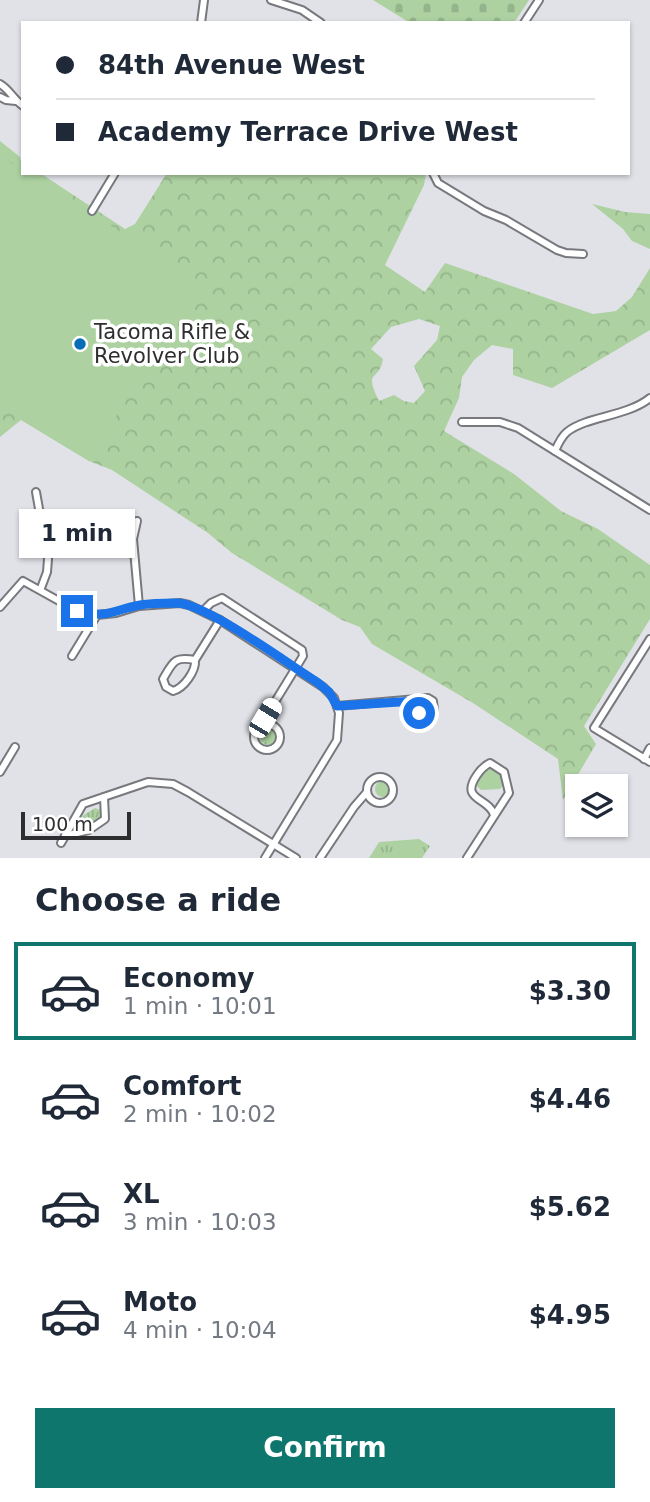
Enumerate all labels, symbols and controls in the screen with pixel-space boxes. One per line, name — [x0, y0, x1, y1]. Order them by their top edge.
text: 84th Avenue West — [98, 50, 365, 80]
text: Academy Terrace Drive West — [98, 117, 518, 147]
place label: Tacoma Rifle & Revolver Club — [93, 320, 250, 368]
marker: Tacoma Rifle & Revolver Club — [72, 336, 88, 352]
callout: 1 min — [19, 510, 135, 558]
text: 1 min — [41, 520, 113, 546]
route end — [61, 595, 93, 627]
car — [246, 695, 285, 741]
route start — [403, 697, 435, 729]
map controls — [565, 774, 628, 837]
button: layers — [565, 774, 628, 837]
scale bar — [21, 809, 131, 841]
text: 100 m — [32, 813, 93, 835]
text: Choose a ride — [35, 881, 281, 919]
icon: car — [39, 960, 102, 1023]
text: Economy — [123, 963, 254, 993]
text: $3.30 — [529, 976, 611, 1006]
text: 1 min · 10:01 — [123, 993, 277, 1019]
icon: car — [39, 1068, 102, 1131]
text: Comfort — [123, 1071, 241, 1101]
text: $4.46 — [529, 1084, 611, 1114]
text: 2 min · 10:02 — [123, 1101, 277, 1127]
icon: car — [39, 1176, 102, 1239]
text: XL — [123, 1179, 160, 1209]
text: $5.62 — [529, 1192, 611, 1222]
text: 3 min · 10:03 — [123, 1209, 277, 1235]
icon: car — [39, 1284, 102, 1347]
text: Moto — [123, 1287, 197, 1317]
text: $4.95 — [529, 1300, 611, 1330]
text: 4 min · 10:04 — [123, 1317, 277, 1343]
button: Confirm — [35, 1408, 615, 1488]

